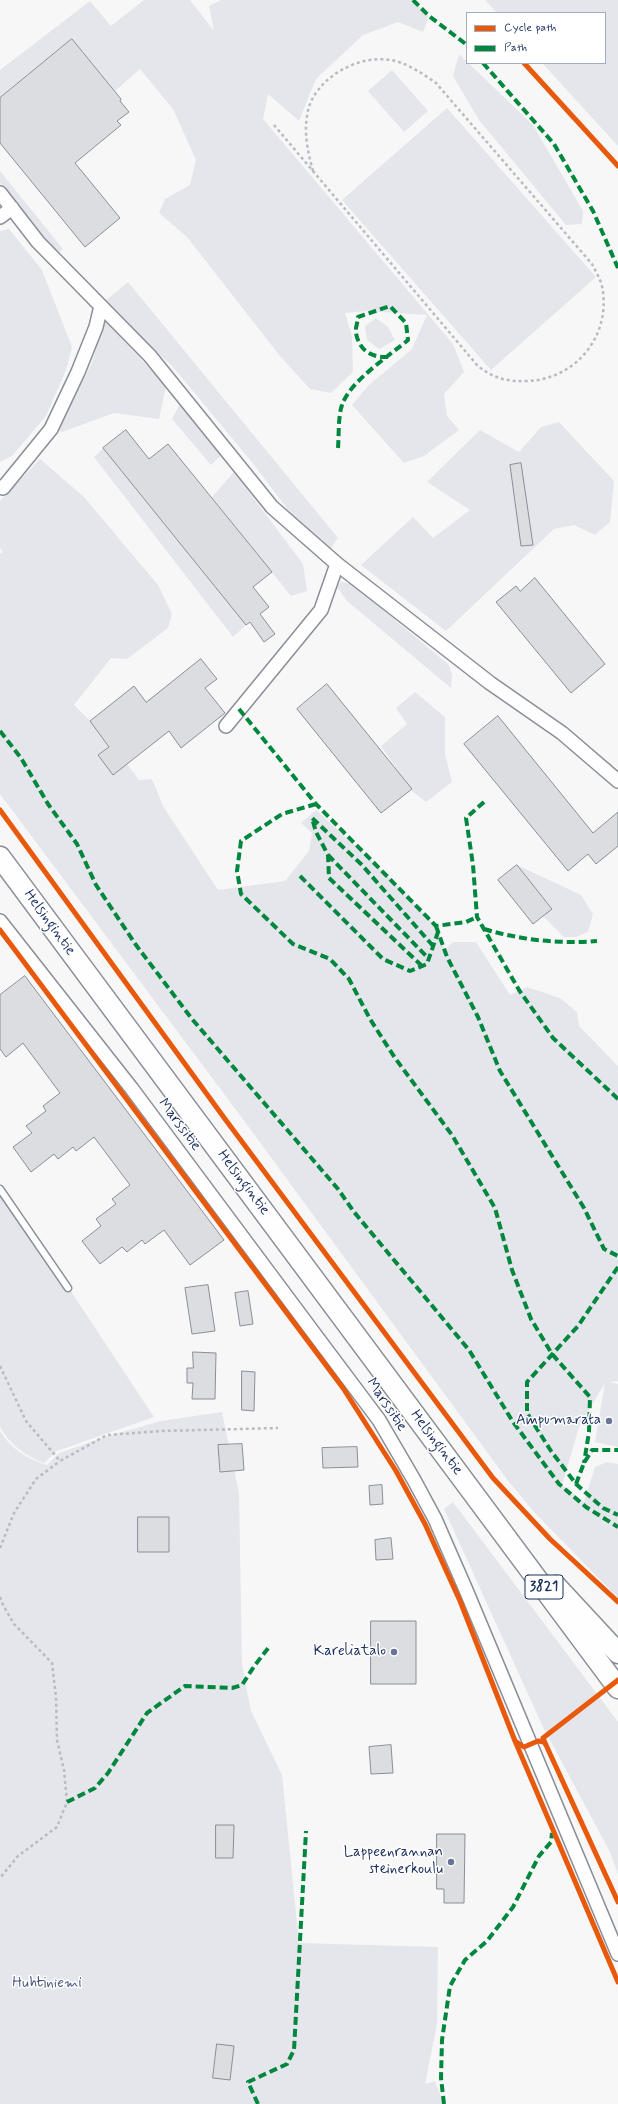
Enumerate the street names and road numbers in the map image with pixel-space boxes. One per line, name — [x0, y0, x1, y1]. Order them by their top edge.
street label: Helsingintie — [19, 887, 79, 959]
street label: Marssitie — [154, 1095, 204, 1155]
street label: Helsingintie — [213, 1147, 273, 1219]
street label: Marssitie — [362, 1375, 410, 1435]
street label: Helsingintie — [406, 1407, 466, 1479]
road number: 3821 — [525, 1575, 563, 1599]

